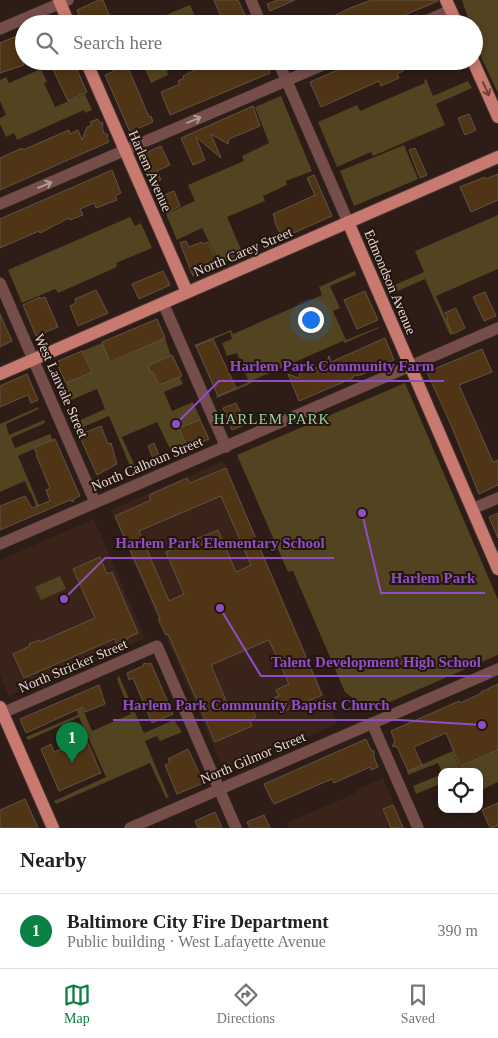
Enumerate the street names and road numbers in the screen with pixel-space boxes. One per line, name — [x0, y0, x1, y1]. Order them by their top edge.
street label: Harlem Avenue — [125, 128, 175, 214]
street label: North Carey Street — [191, 224, 295, 280]
street label: Edmondson Avenue — [361, 227, 419, 337]
street label: West Lanvale Street — [31, 332, 91, 440]
street label: North Calhoun Street — [89, 434, 205, 494]
street label: North Stricker Street — [16, 636, 130, 696]
street label: North Gilmor Street — [198, 729, 308, 787]

